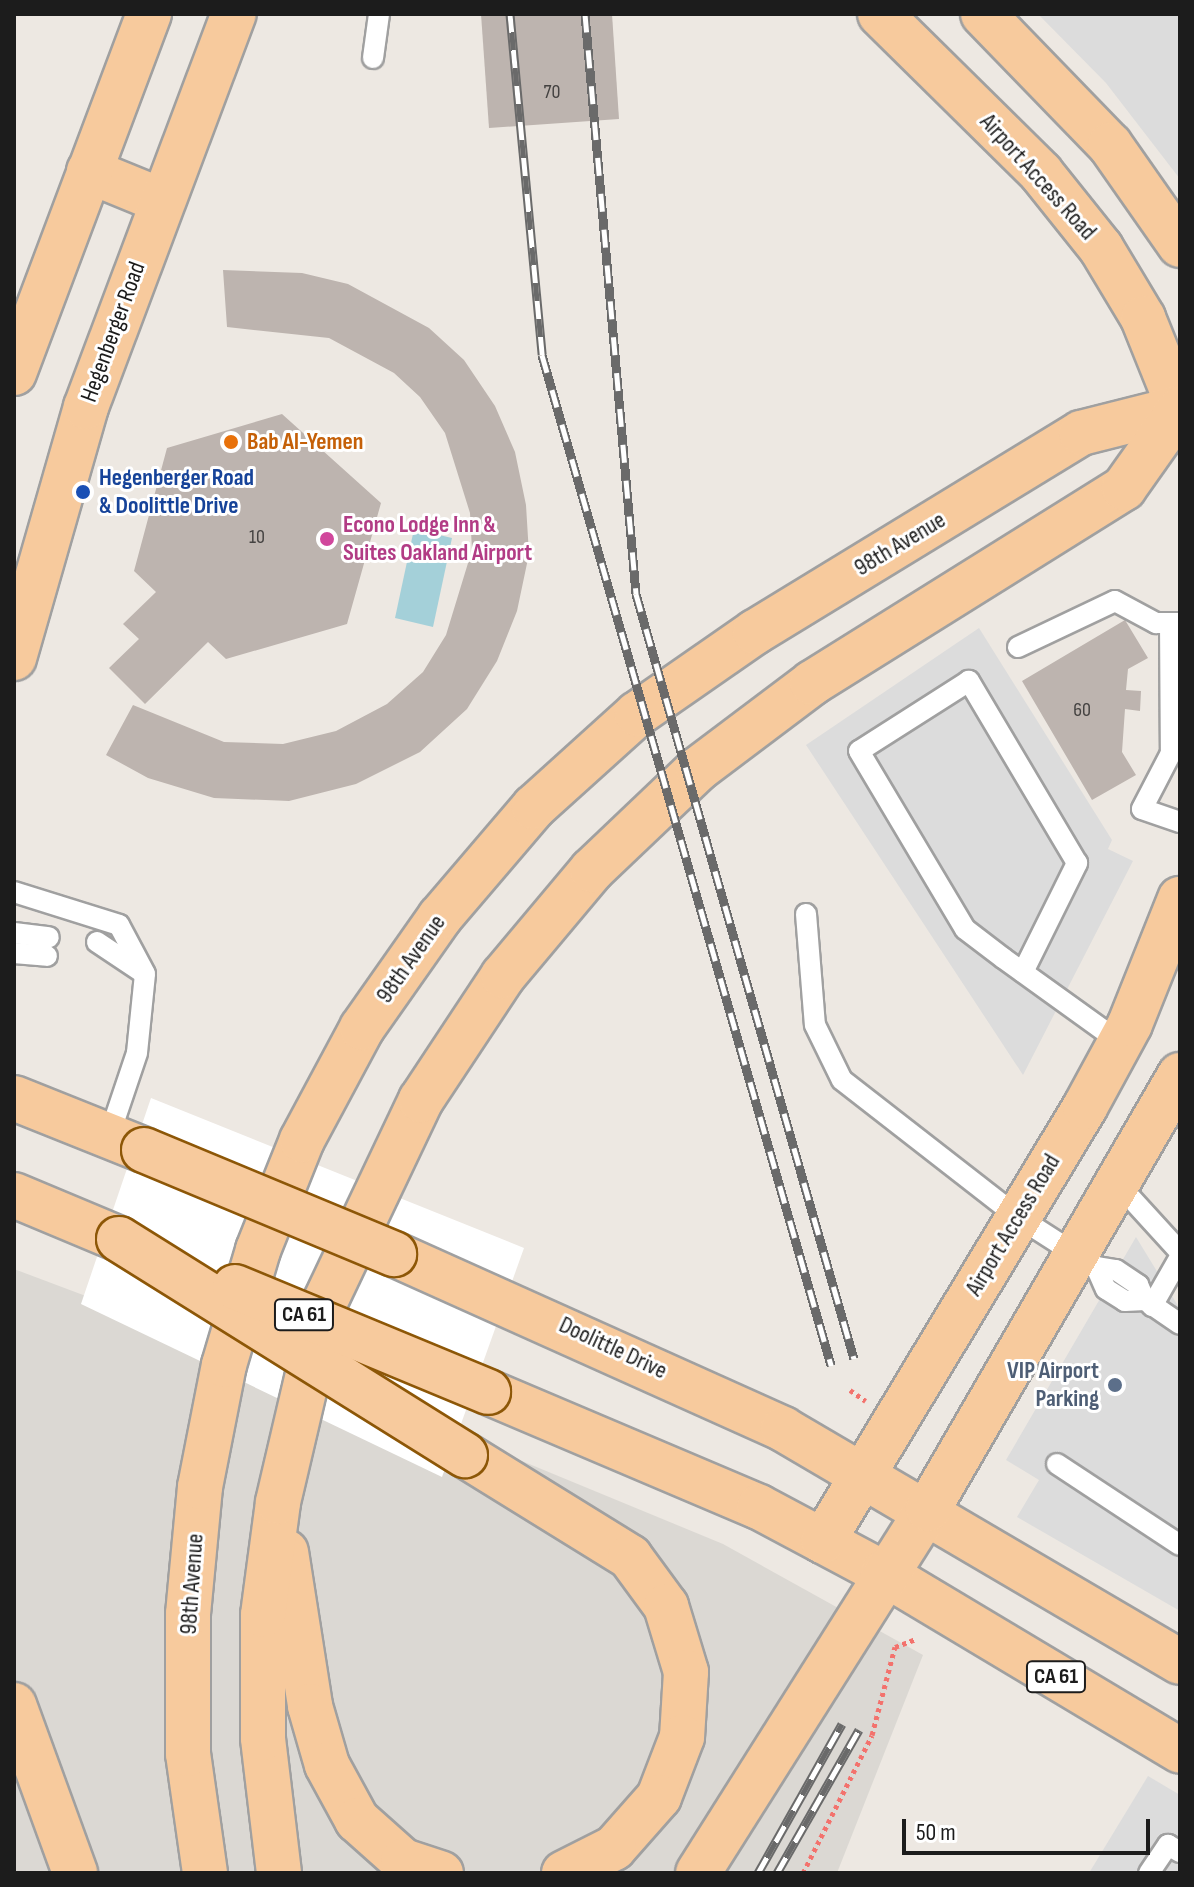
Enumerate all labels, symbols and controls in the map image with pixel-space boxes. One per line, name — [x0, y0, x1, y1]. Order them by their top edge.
house number: 70 — [544, 80, 560, 104]
street label: Airport Access Road — [974, 108, 1102, 246]
street label: Hegenberger Road — [74, 258, 152, 406]
place label: Bab Al-Yemen — [247, 428, 363, 456]
marker: Bab Al-Yemen — [222, 433, 240, 451]
place label: Hegenberger Road & Doolittle Drive — [99, 464, 254, 520]
marker: Hegenberger Road & Doolittle Drive — [74, 483, 92, 501]
street label: 98th Avenue — [849, 506, 951, 582]
place label: Econo Lodge Inn & Suites Oakland Airport — [343, 511, 532, 567]
house number: 10 — [249, 525, 265, 549]
marker: Econo Lodge Inn & Suites Oakland Airport — [318, 530, 336, 548]
house number: 60 — [1073, 698, 1091, 722]
street label: 98th Avenue — [370, 909, 452, 1009]
street label: Airport Access Road — [959, 1149, 1067, 1301]
road number: CA 61 — [272, 1297, 336, 1333]
street label: Doolittle Drive — [555, 1311, 671, 1385]
place label: VIP Airport Parking — [1007, 1357, 1099, 1413]
marker: VIP Airport Parking — [1106, 1376, 1124, 1394]
street label: 98th Avenue — [174, 1533, 210, 1635]
road number: CA 61 — [1024, 1659, 1088, 1695]
scale bar — [906, 1803, 1154, 1853]
text: 50 m — [916, 1818, 956, 1847]

